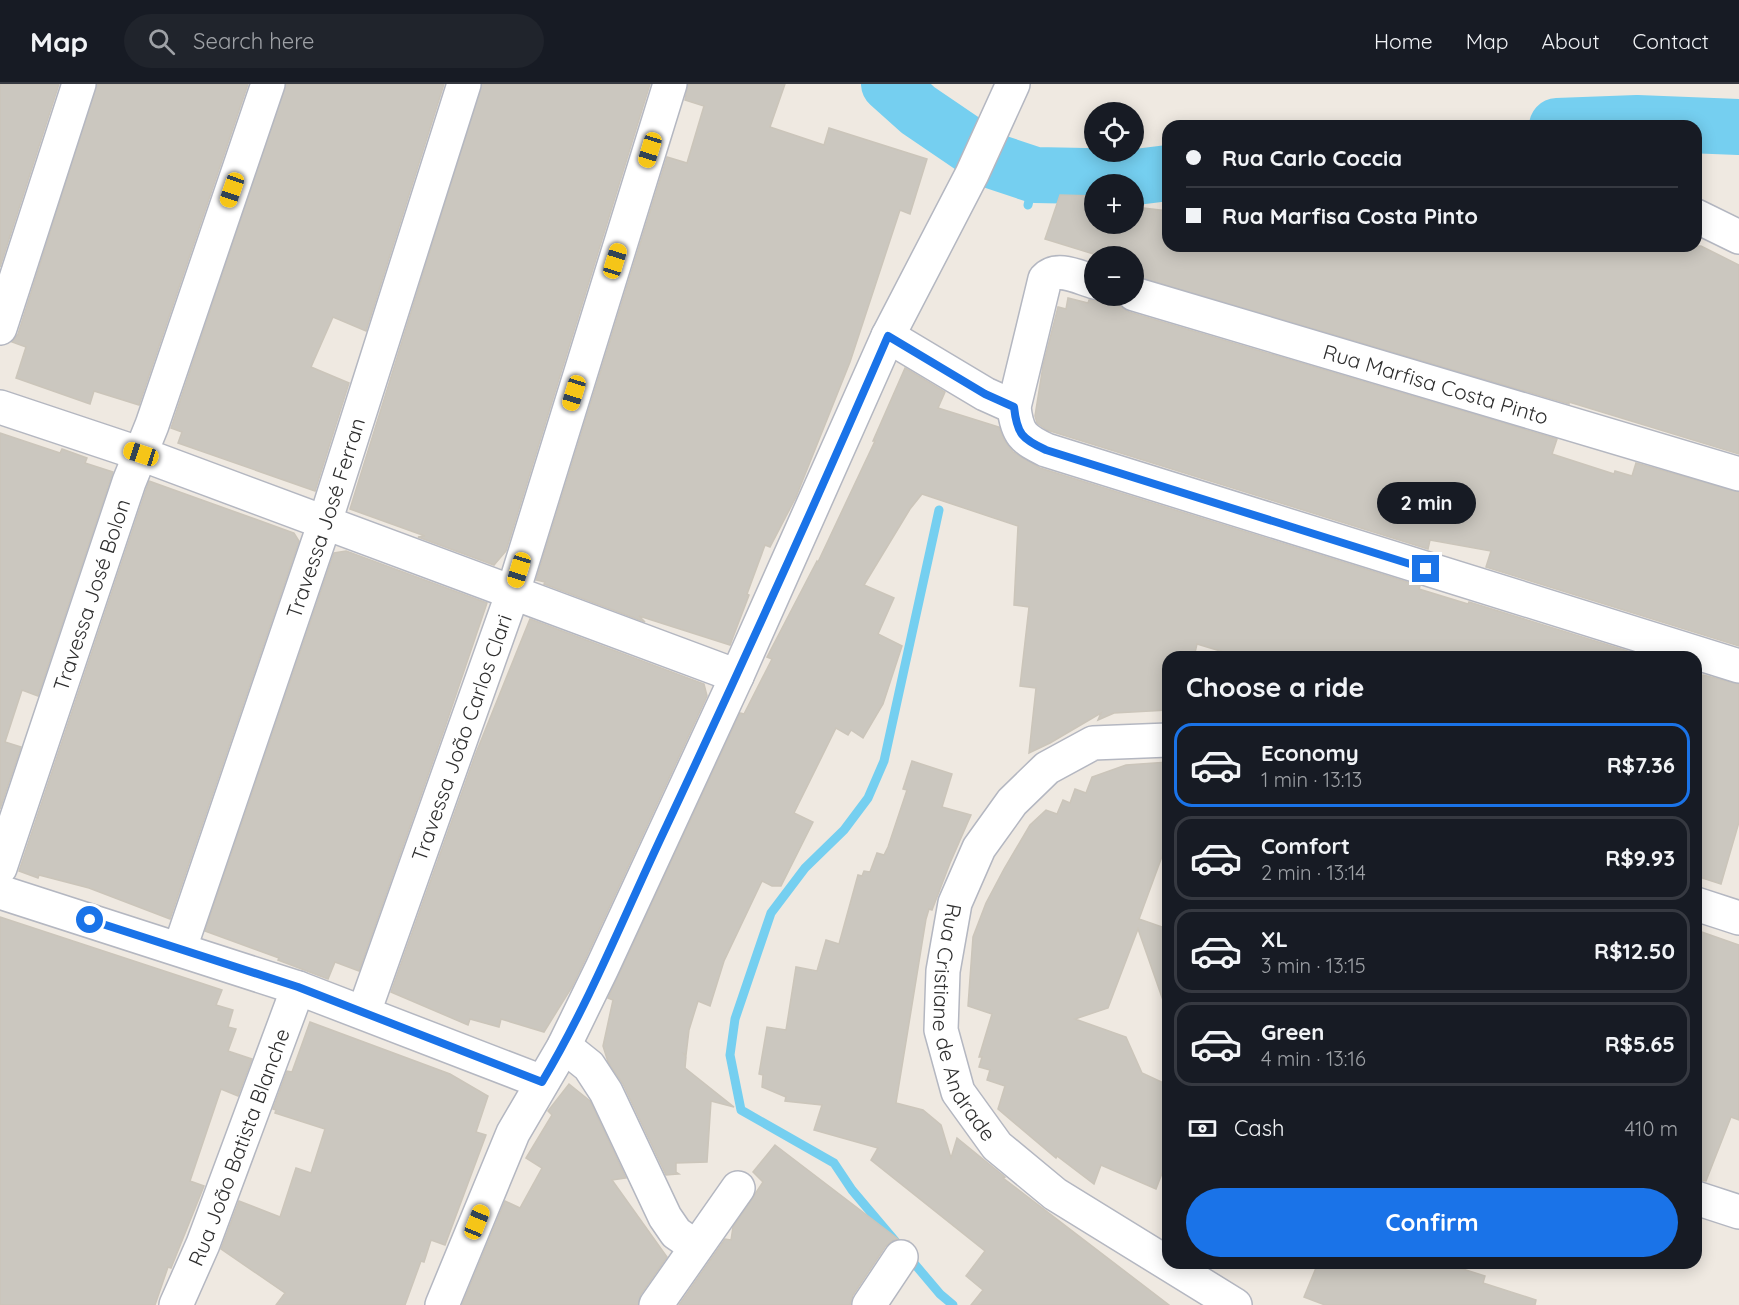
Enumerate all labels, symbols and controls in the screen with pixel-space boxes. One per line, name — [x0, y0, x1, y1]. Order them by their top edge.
search box — [124, 14, 544, 68]
text: Map — [30, 24, 88, 59]
icon: search — [145, 25, 178, 58]
text: Search here — [193, 27, 315, 55]
text: Home — [1374, 28, 1433, 54]
text: Map — [1466, 28, 1509, 54]
text: About — [1542, 28, 1600, 54]
text: Contact — [1633, 28, 1709, 54]
map controls — [1084, 102, 1144, 306]
button: locate — [1084, 102, 1144, 162]
car — [636, 130, 664, 170]
text: Rua Carlo Coccia — [1222, 144, 1402, 172]
car — [218, 170, 246, 210]
button: + — [1084, 174, 1144, 234]
text: Rua Marfisa Costa Pinto — [1222, 202, 1478, 230]
car — [601, 241, 629, 281]
button: − — [1084, 246, 1144, 306]
street label: Rua Marfisa Costa Pinto — [1320, 338, 1552, 430]
car — [560, 373, 588, 413]
street label: Travessa José Ferran — [280, 414, 370, 622]
car — [121, 440, 161, 468]
callout: 2 min — [1376, 482, 1476, 524]
text: 2 min — [1400, 490, 1453, 515]
street label: Travessa José Bolon — [47, 495, 135, 694]
car — [505, 550, 533, 590]
route end — [1412, 555, 1439, 582]
street label: Travessa João Carlos Clari — [406, 611, 517, 865]
text: Choose a ride — [1186, 670, 1364, 704]
icon: car — [1189, 738, 1243, 792]
text: Economy — [1261, 739, 1359, 767]
text: R$7.36 — [1607, 751, 1675, 779]
text: 1 min · 13:13 — [1261, 767, 1362, 792]
icon: car — [1189, 831, 1243, 885]
text: Comfort — [1261, 832, 1350, 860]
text: R$9.93 — [1605, 844, 1675, 872]
text: 2 min · 13:14 — [1261, 860, 1366, 885]
street label: Rua Cristiane de Andrade — [928, 902, 1002, 1146]
route start — [76, 906, 103, 933]
icon: car — [1189, 924, 1243, 978]
text: XL — [1261, 925, 1288, 953]
text: R$12.50 — [1594, 937, 1675, 965]
text: 3 min · 13:15 — [1261, 953, 1366, 978]
icon: car — [1189, 1017, 1243, 1071]
text: Green — [1261, 1018, 1324, 1046]
street label: Rua João Batista Blanche — [182, 1025, 295, 1270]
text: R$5.65 — [1605, 1030, 1675, 1058]
text: 4 min · 13:16 — [1261, 1046, 1366, 1071]
icon: cash — [1186, 1112, 1219, 1145]
text: Cash — [1234, 1114, 1285, 1142]
text: 410 m — [1625, 1116, 1678, 1141]
button: Confirm — [1186, 1188, 1678, 1257]
car — [462, 1202, 492, 1242]

